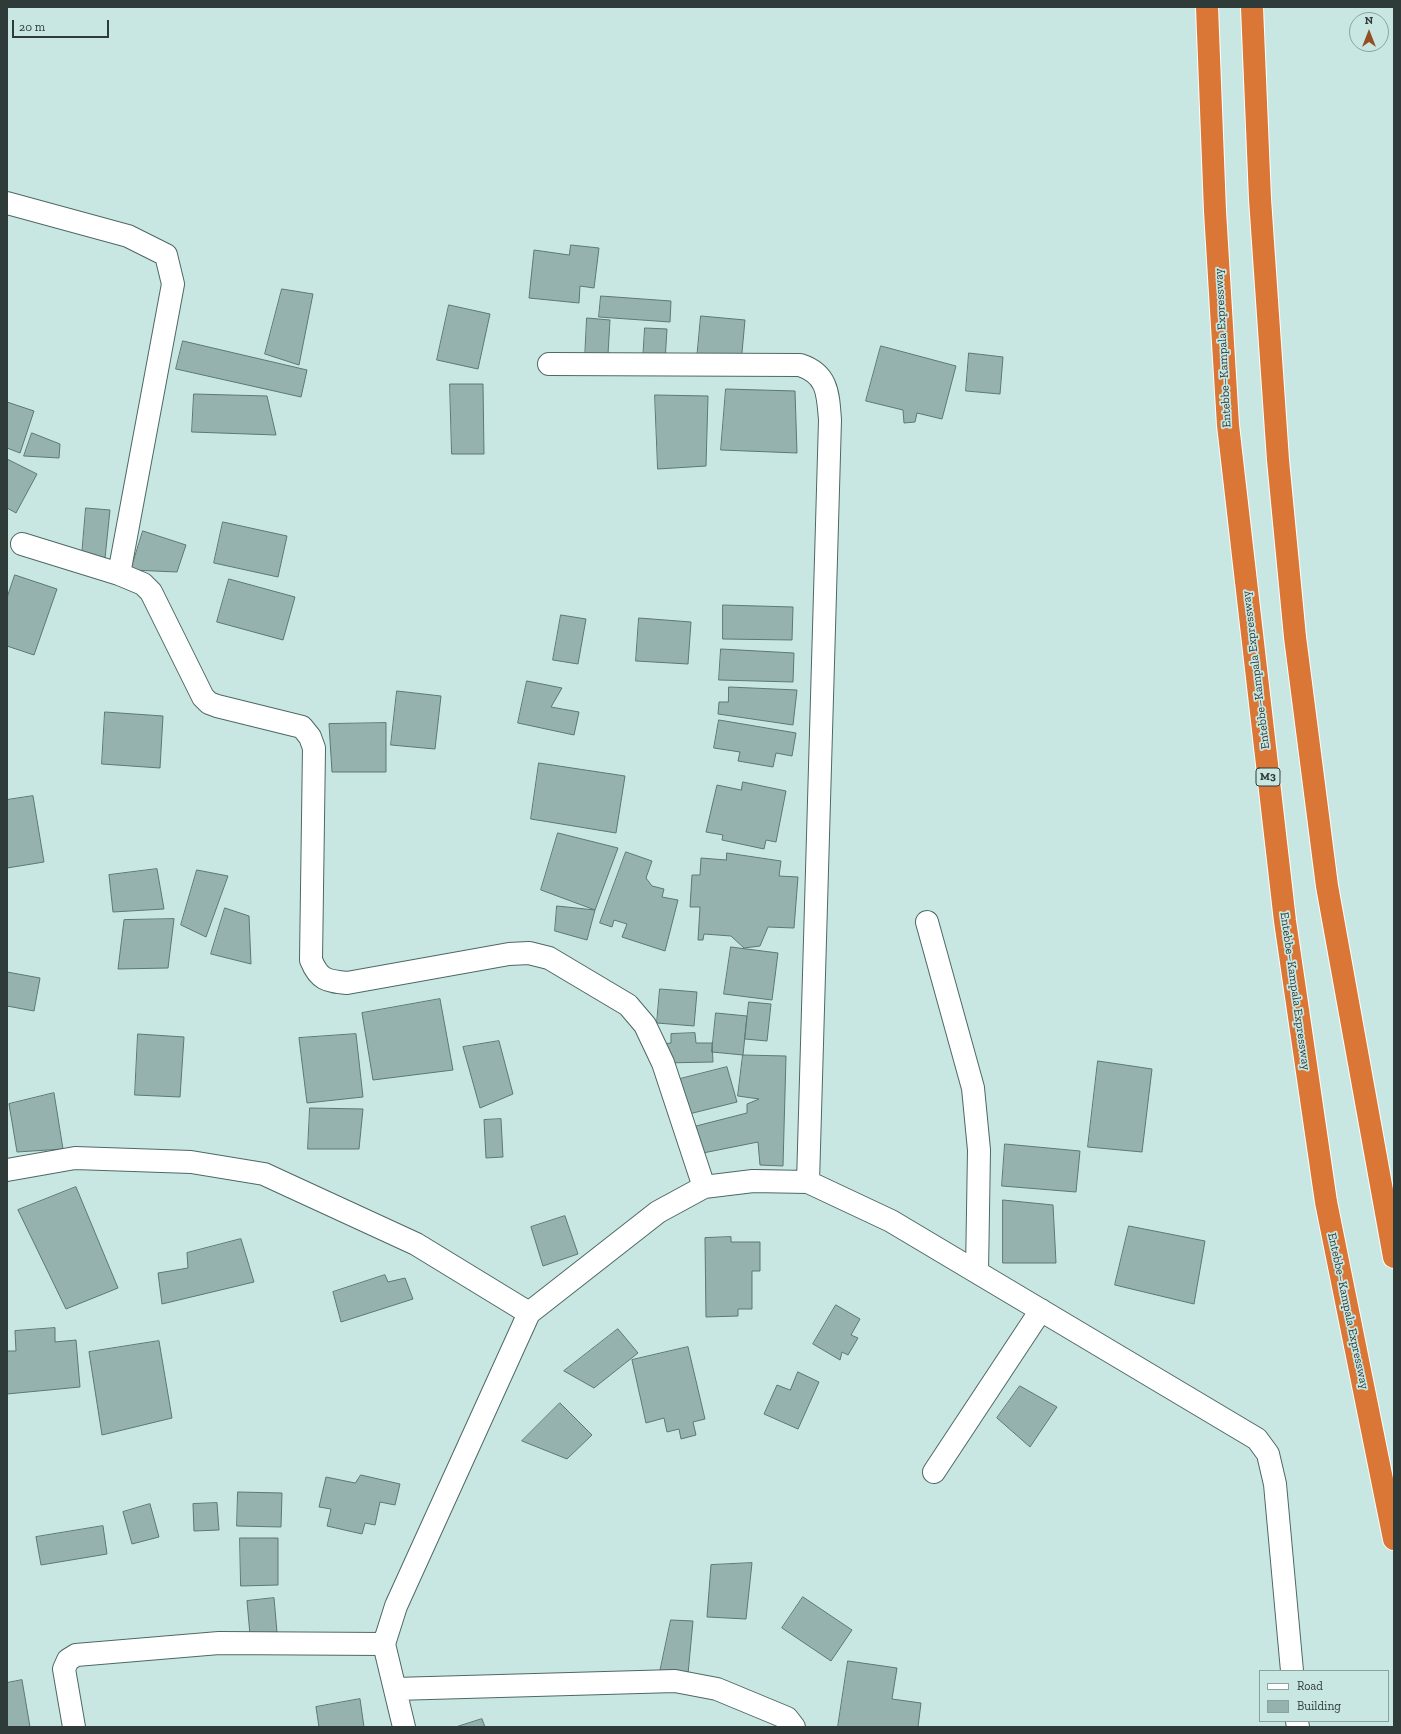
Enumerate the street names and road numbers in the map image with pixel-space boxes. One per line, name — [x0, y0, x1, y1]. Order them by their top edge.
street label: Entebbe–Kampala Expressway — [1212, 268, 1234, 428]
street label: Entebbe–Kampala Expressway — [1239, 590, 1273, 750]
road number: M3 — [1256, 768, 1280, 786]
street label: Entebbe–Kampala Expressway — [1277, 911, 1313, 1071]
street label: Entebbe–Kampala Expressway — [1324, 1231, 1372, 1391]

